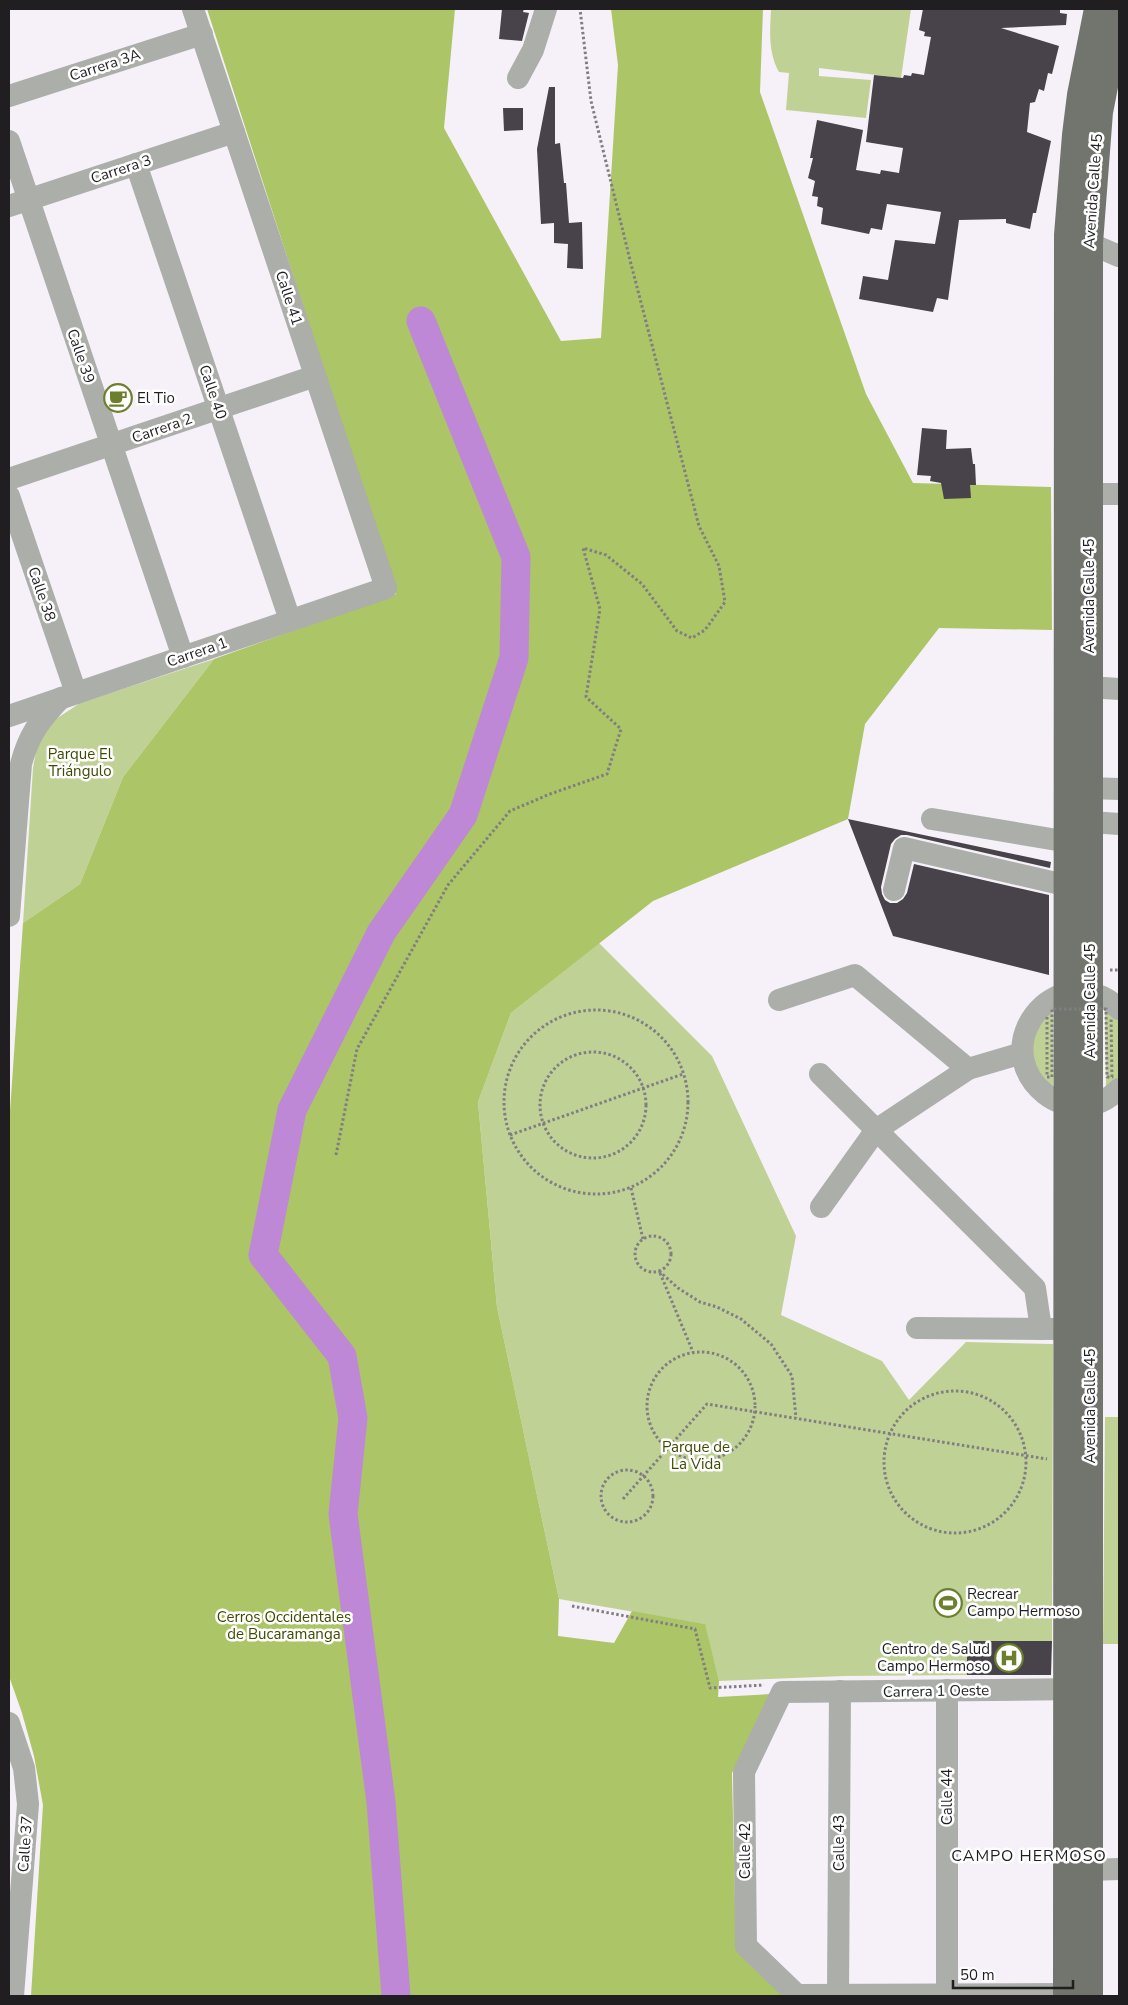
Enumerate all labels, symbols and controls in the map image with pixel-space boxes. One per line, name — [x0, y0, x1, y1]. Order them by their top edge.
street label: Carrera 3A — [67, 44, 143, 86]
street label: Avenida Calle 45 — [1079, 133, 1107, 249]
street label: Carrera 3 — [88, 150, 154, 188]
street label: Calle 41 — [271, 268, 307, 328]
street label: Calle 39 — [62, 326, 100, 386]
street label: Calle 40 — [194, 362, 232, 422]
cafe icon: El Tio — [103, 383, 133, 413]
place label: El Tio — [137, 388, 175, 408]
street label: Carrera 2 — [129, 408, 195, 448]
street label: Avenida Calle 45 — [1079, 538, 1099, 654]
street label: Calle 38 — [23, 564, 61, 624]
street label: Carrera 1 — [164, 632, 230, 672]
park label: Parque El Triángulo — [48, 744, 113, 781]
street label: Avenida Calle 45 — [1080, 943, 1100, 1059]
street label: Avenida Calle 45 — [1080, 1348, 1100, 1464]
park label: Parque de La Vida — [662, 1437, 730, 1474]
place label: Recrear Campo Hermoso — [967, 1584, 1080, 1621]
sports icon: Recrear Campo Hermoso — [933, 1588, 963, 1618]
park label: Cerros Occidentales de Bucaramanga — [217, 1607, 351, 1644]
place label: Centro de Salud Campo Hermoso — [877, 1639, 990, 1676]
hospital icon: Centro de Salud Campo Hermoso — [994, 1643, 1024, 1673]
street label: Carrera 1 Oeste — [883, 1680, 989, 1702]
street label: Calle 44 — [937, 1769, 957, 1825]
street label: Calle 37 — [13, 1815, 37, 1873]
street label: Calle 43 — [829, 1815, 849, 1871]
street label: Calle 42 — [735, 1823, 755, 1879]
district label: CAMPO HERMOSO — [951, 1845, 1107, 1867]
scale bar — [953, 1958, 1073, 1990]
text: 50 m — [960, 1965, 995, 1985]

